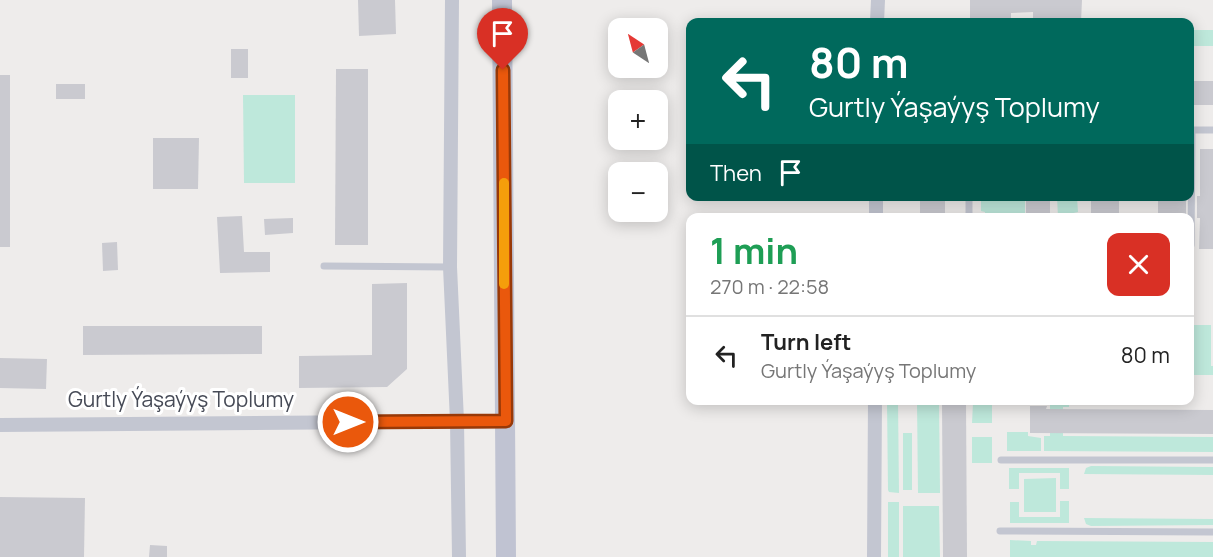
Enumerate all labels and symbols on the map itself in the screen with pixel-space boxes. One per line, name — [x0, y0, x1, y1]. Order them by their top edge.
pin — [477, 8, 528, 70]
north arrow — [608, 18, 668, 78]
street label: Gurtly Ýaşaýyş Toplumy — [68, 385, 294, 413]
position arrow — [316, 390, 380, 454]

